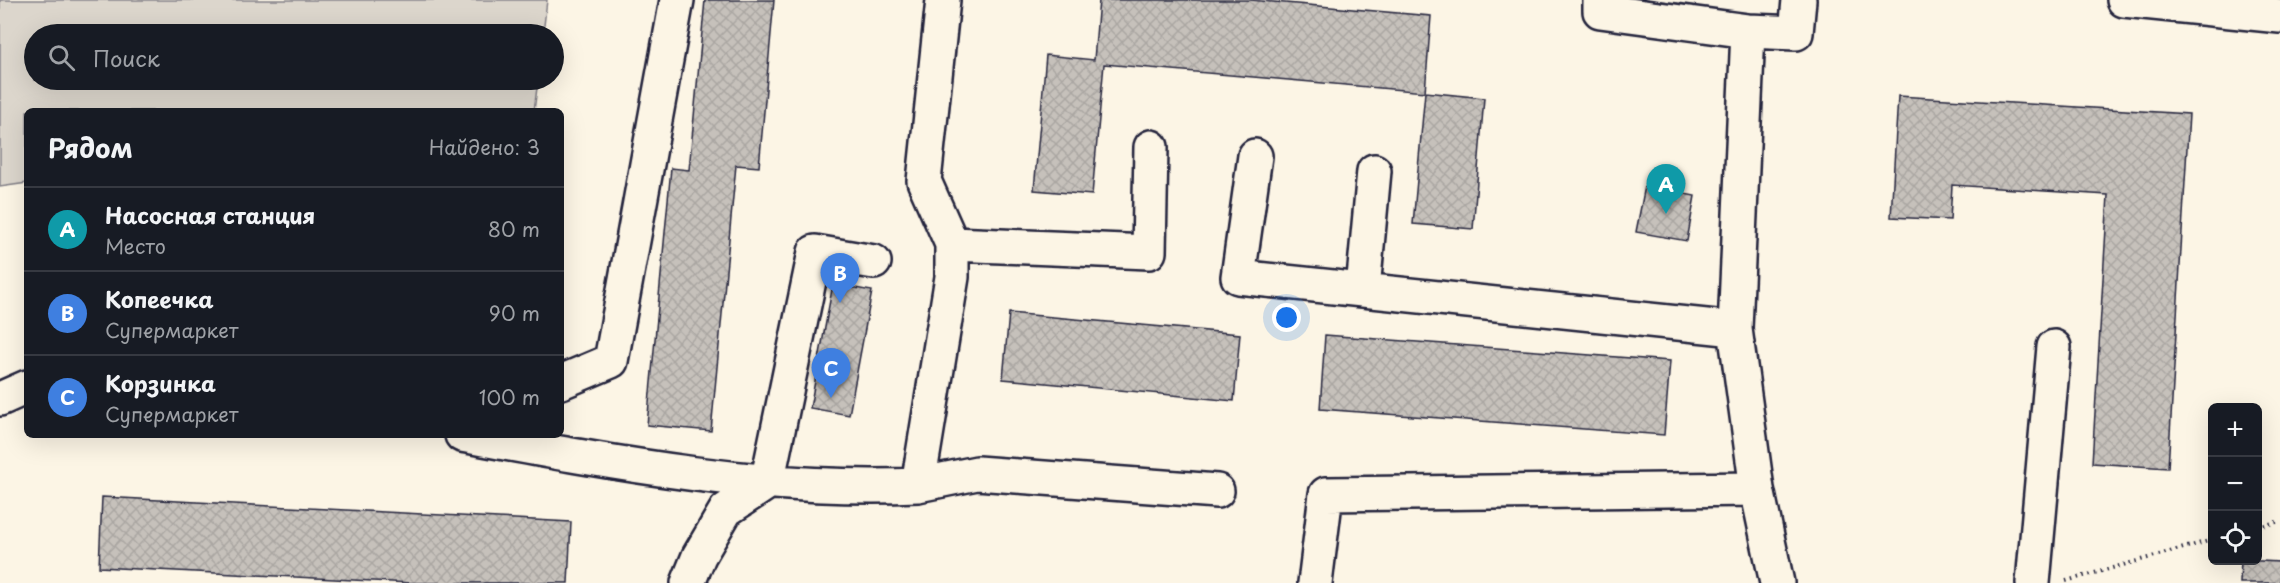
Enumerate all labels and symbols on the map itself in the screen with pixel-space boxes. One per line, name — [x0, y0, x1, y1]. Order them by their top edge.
pin: A — [1646, 164, 1686, 214]
pin: B — [820, 254, 860, 303]
your location — [1272, 303, 1301, 332]
pin: C — [812, 348, 850, 398]

